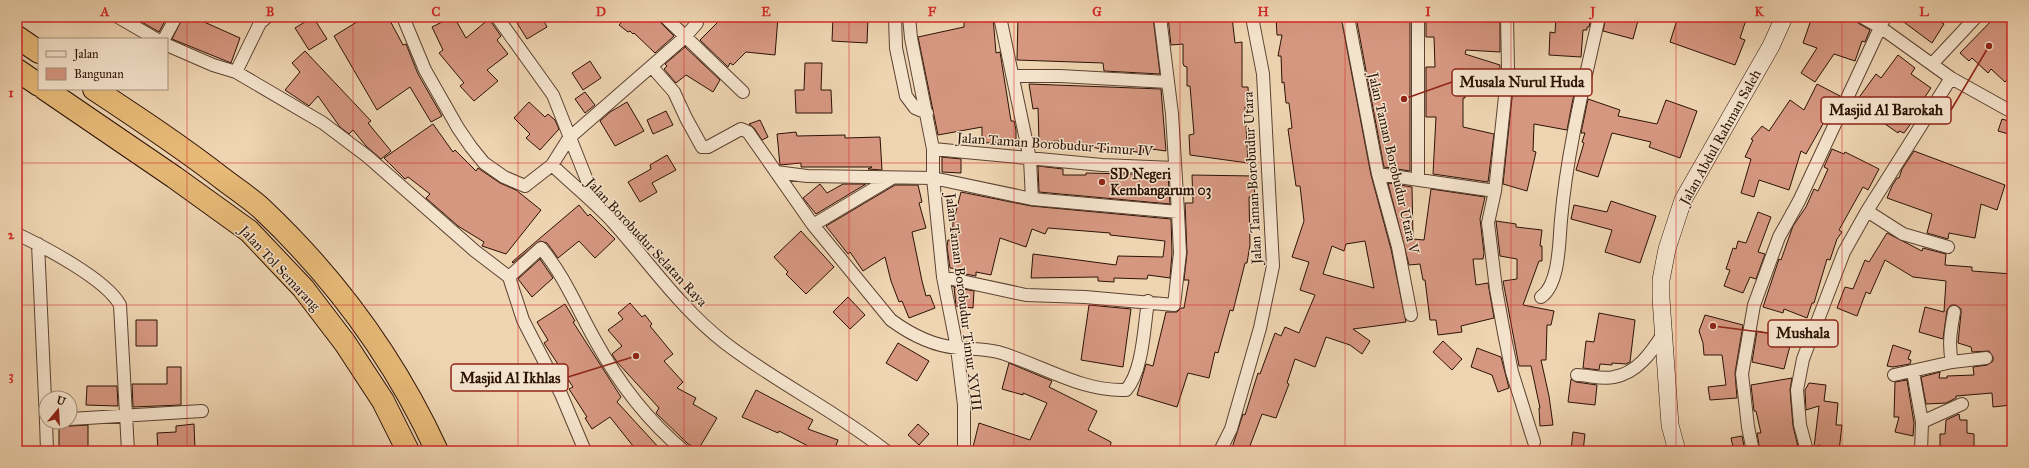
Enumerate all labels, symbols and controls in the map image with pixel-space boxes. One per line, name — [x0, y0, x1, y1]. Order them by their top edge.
text: A — [100, 4, 110, 20]
text: B — [266, 4, 275, 20]
text: C — [432, 4, 441, 20]
text: D — [596, 4, 606, 20]
text: E — [761, 4, 771, 20]
text: F — [928, 4, 937, 20]
text: G — [1092, 4, 1102, 20]
text: H — [1257, 4, 1269, 20]
text: I — [1425, 4, 1431, 20]
text: J — [1588, 4, 1596, 20]
text: K — [1754, 4, 1764, 20]
text: L — [1919, 4, 1929, 20]
legend — [38, 38, 168, 90]
text: Jalan — [72, 47, 99, 62]
street label: Jalan Abdul Rahman Saleh — [1675, 66, 1766, 210]
text: Bangunan — [74, 67, 124, 82]
street label: Jalan Taman Borobudur Utara V — [1363, 69, 1423, 257]
callout: Musala Nurul Huda — [1452, 69, 1592, 96]
text: Musala Nurul Huda — [1460, 73, 1585, 91]
text: 1 — [8, 85, 14, 101]
street label: Jalan Taman Borobudur Utara — [1239, 91, 1267, 267]
callout: Masjid Al Barokah — [1821, 97, 1951, 124]
text: Masjid Al Barokah — [1829, 101, 1944, 120]
street label: Jalan Taman Borobudur Timur IV — [954, 129, 1155, 161]
place label: SD Negeri Kembangarum 03 — [1110, 166, 1212, 200]
street label: Jalan Borobudur Selatan Raya — [580, 173, 711, 311]
marker: SD Negeri Kembangarum 03 — [1097, 177, 1107, 187]
street label: Jalan Taman Borobudur Timur XVIII — [940, 190, 985, 412]
street label: Jalan Tol Semarang — [234, 221, 324, 316]
text: 2 — [8, 227, 15, 243]
callout: Mushala — [1768, 320, 1838, 347]
text: Mushala — [1776, 324, 1831, 342]
callout: Masjid Al Ikhlas — [451, 364, 568, 391]
text: 3 — [8, 368, 14, 384]
text: Masjid Al Ikhlas — [460, 369, 561, 388]
north arrow — [38, 390, 78, 430]
text: U — [55, 393, 67, 409]

